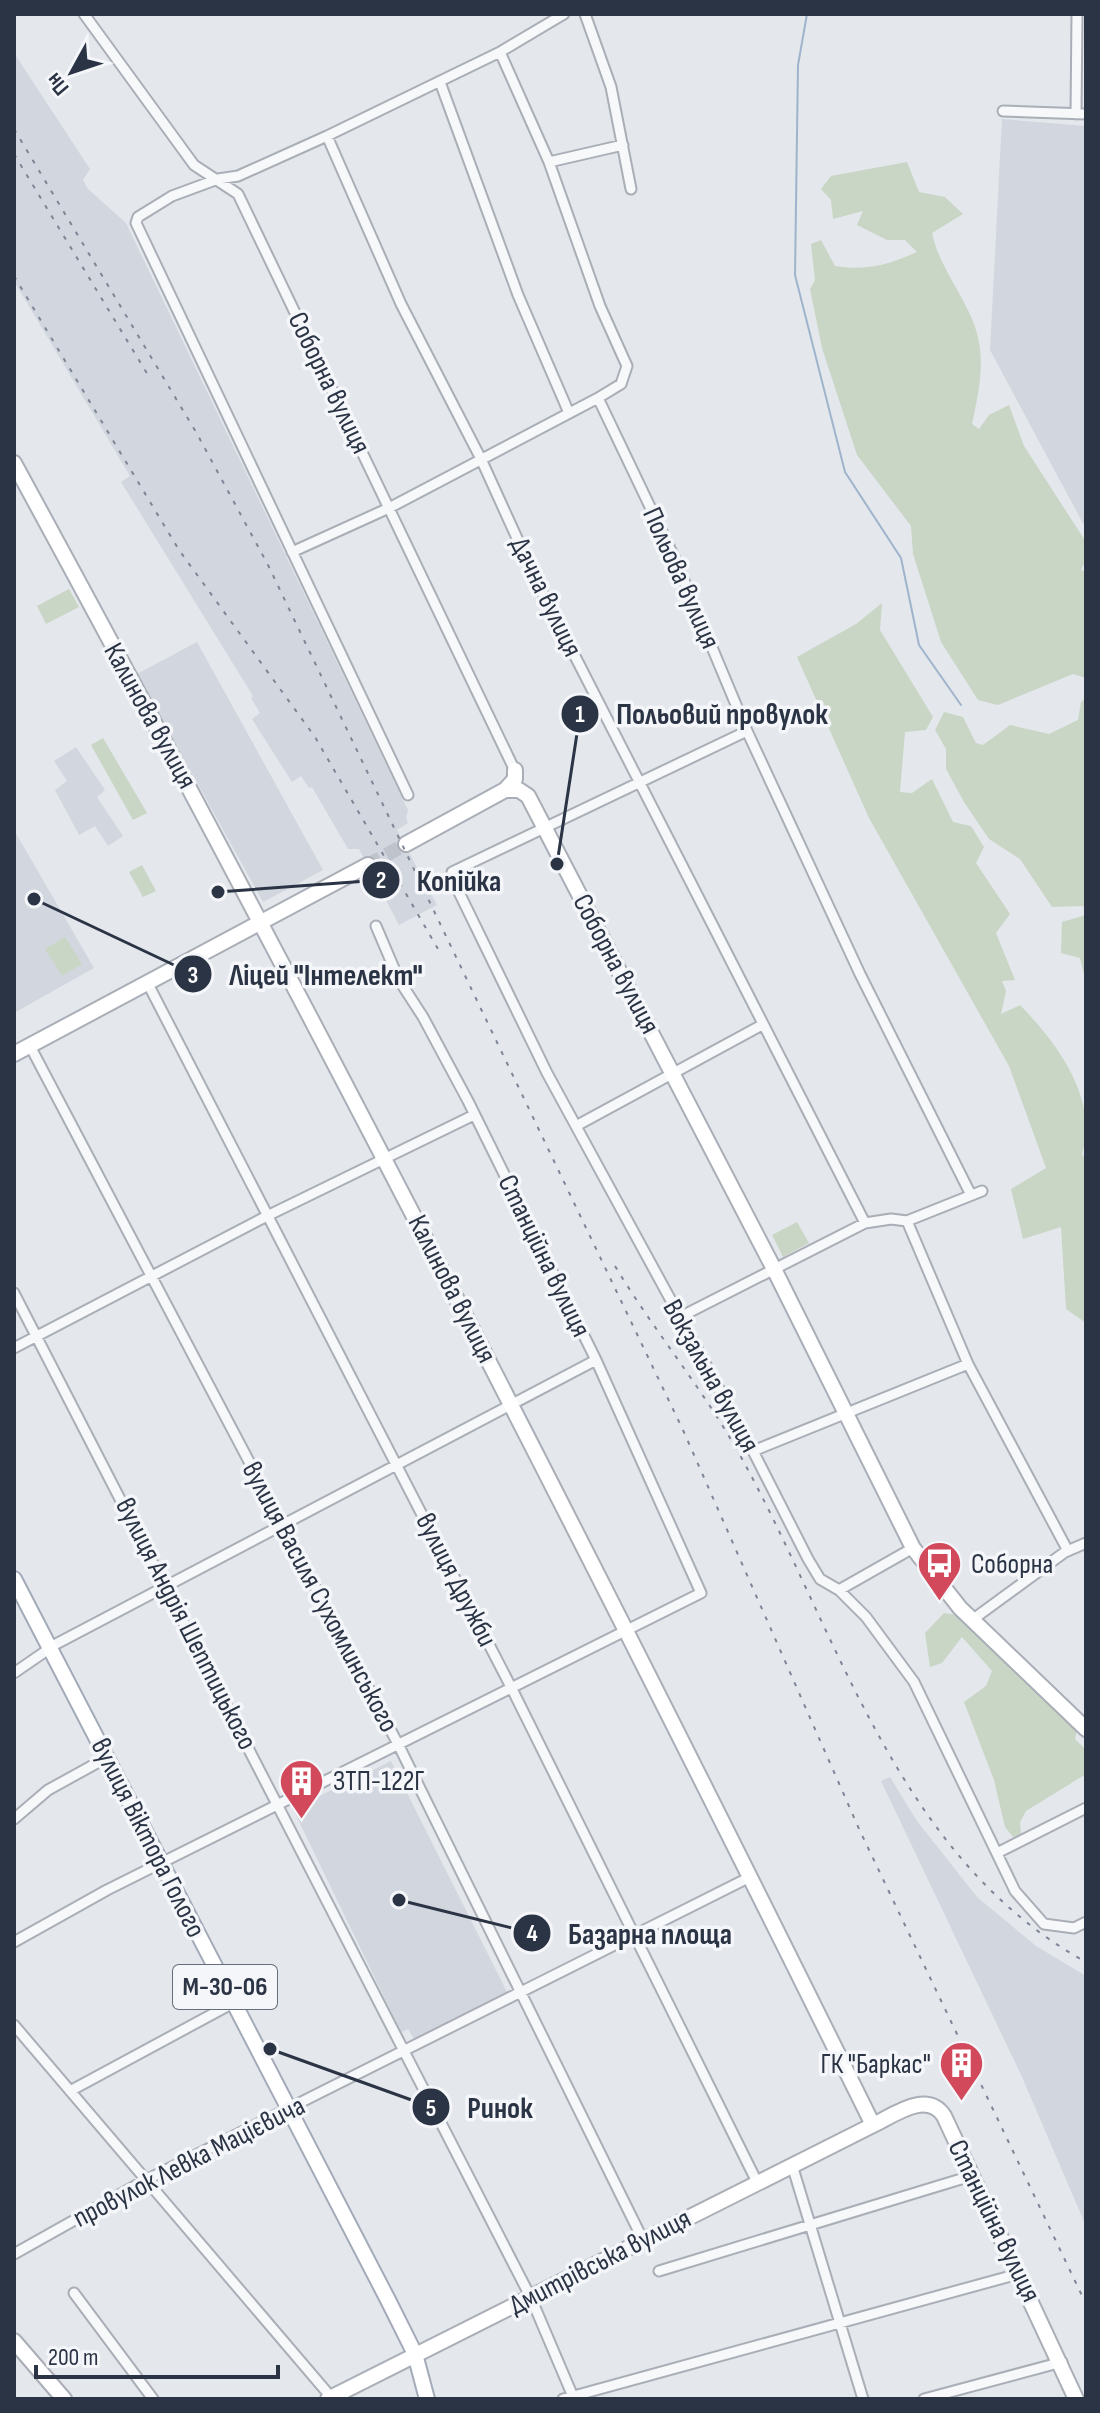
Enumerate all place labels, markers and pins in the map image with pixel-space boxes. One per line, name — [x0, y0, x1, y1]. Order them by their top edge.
callout: Польовий провулок — [560, 687, 844, 741]
callout: Копійка — [361, 853, 518, 907]
callout: Ліцей "Інтелект" — [173, 947, 439, 1001]
bus stop icon: Соборна — [916, 1540, 964, 1603]
place label: Соборна — [971, 1548, 1053, 1581]
building icon: ЗТП-122Г — [278, 1757, 326, 1820]
place label: ЗТП-122Г — [333, 1765, 425, 1798]
callout: Базарна площа — [512, 1906, 748, 1960]
building icon: ГК "Баркас" — [938, 2040, 986, 2103]
place label: ГК "Баркас" — [821, 2048, 931, 2081]
callout: Ринок — [411, 2080, 549, 2134]

